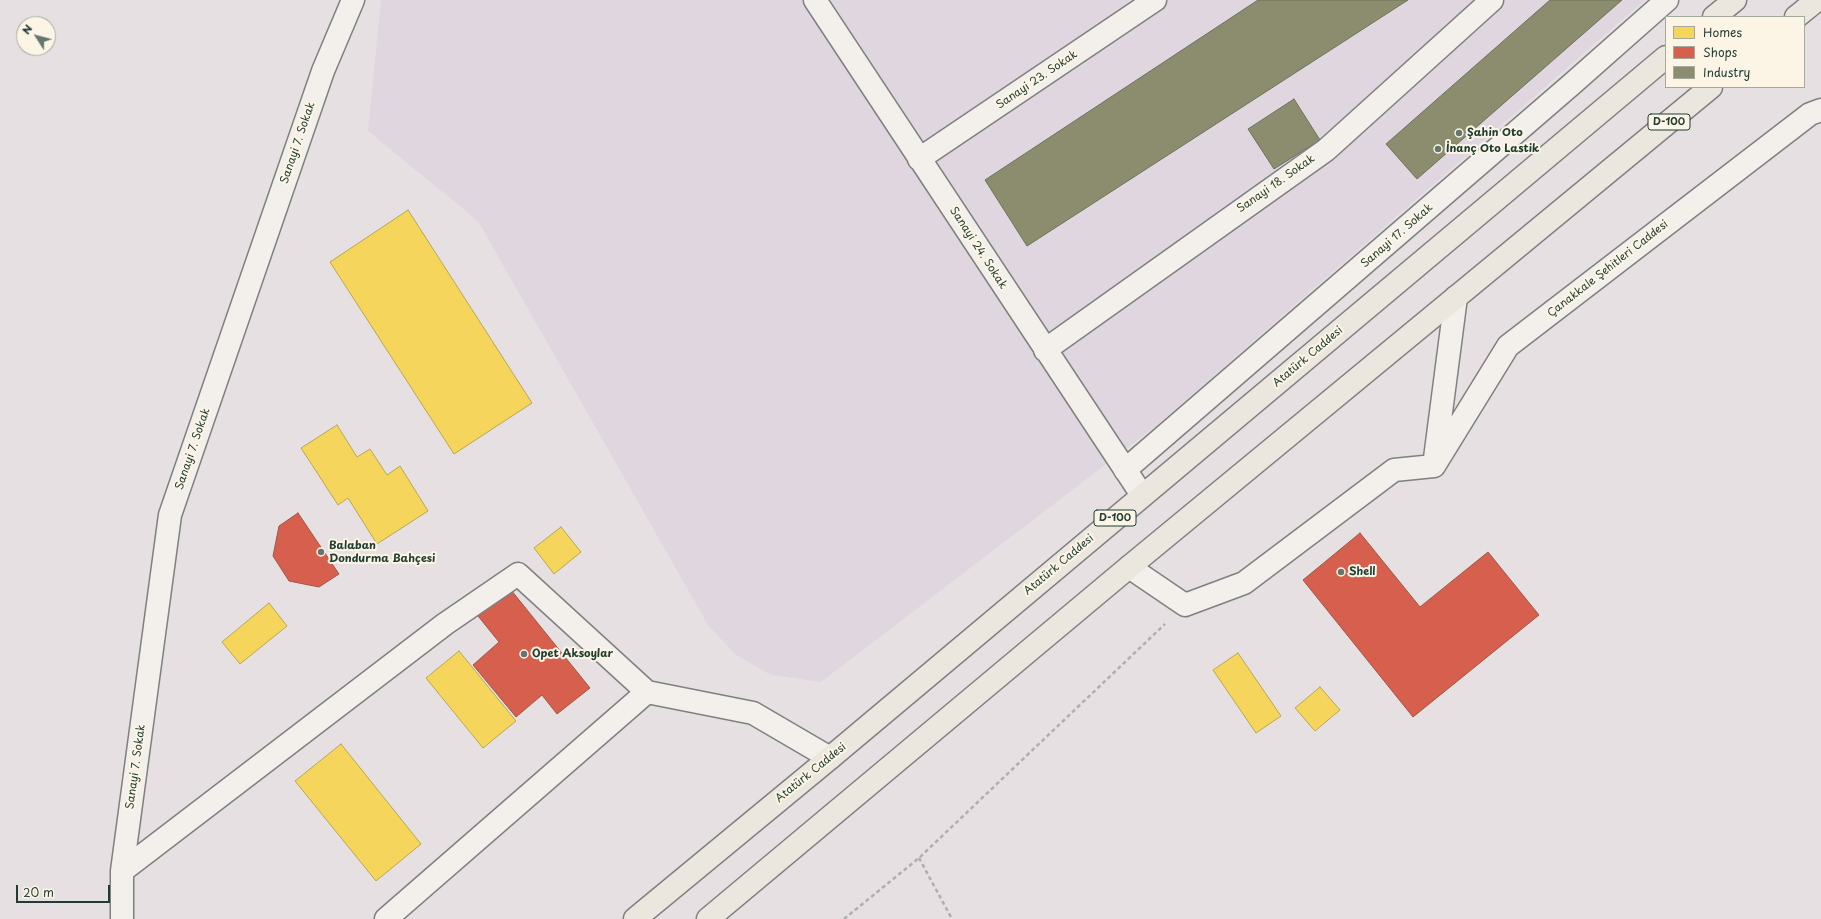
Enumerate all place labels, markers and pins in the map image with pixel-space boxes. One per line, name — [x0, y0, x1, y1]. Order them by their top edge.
place label: Şahin Oto — [1467, 126, 1523, 140]
marker: Şahin Oto — [1454, 128, 1464, 138]
place label: İnanç Oto Lastik — [1446, 142, 1539, 156]
marker: İnanç Oto Lastik — [1433, 144, 1443, 154]
place label: Balaban Dondurma Bahçesi — [329, 539, 435, 565]
marker: Balaban Dondurma Bahçesi — [316, 547, 326, 557]
place label: Shell — [1349, 565, 1375, 579]
marker: Shell — [1336, 567, 1346, 577]
place label: Opet Aksoylar — [532, 647, 613, 661]
marker: Opet Aksoylar — [519, 649, 529, 659]

